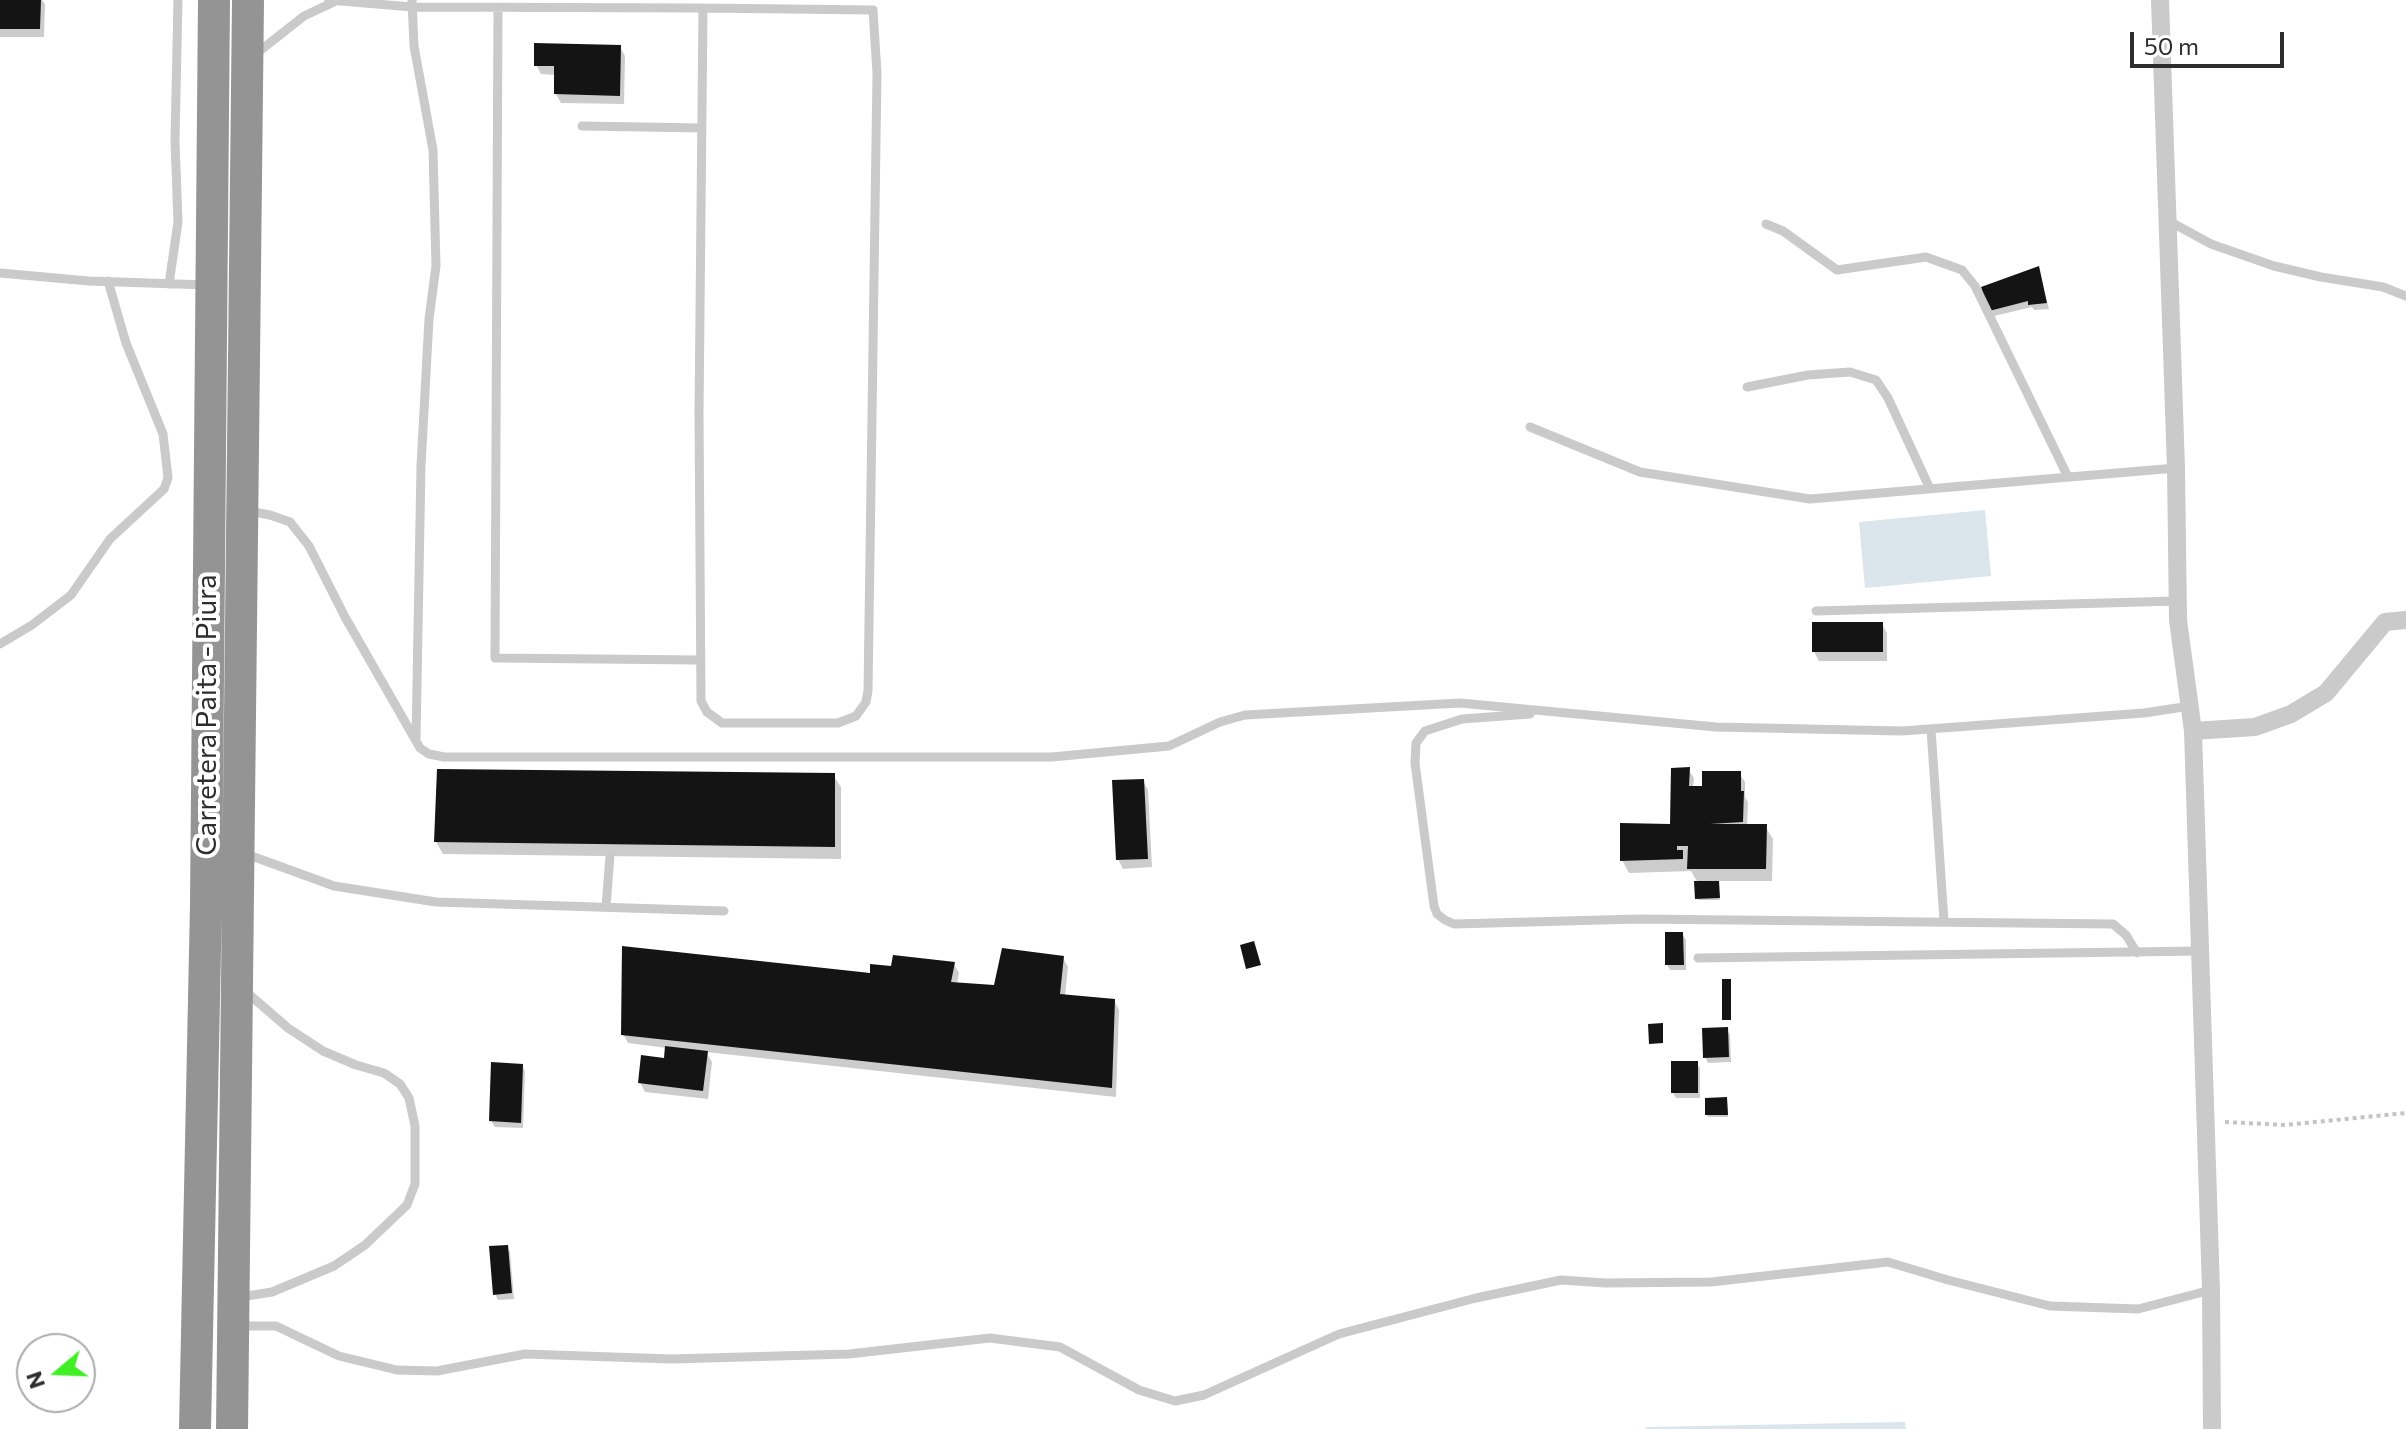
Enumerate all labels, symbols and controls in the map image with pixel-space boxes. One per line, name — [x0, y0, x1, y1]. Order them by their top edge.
scale bar — [2134, 16, 2288, 66]
text: 50 m — [2144, 31, 2199, 60]
street label: Carretera Paita - Piura — [190, 574, 224, 856]
north arrow — [16, 1333, 96, 1413]
text: N — [19, 1368, 50, 1393]

